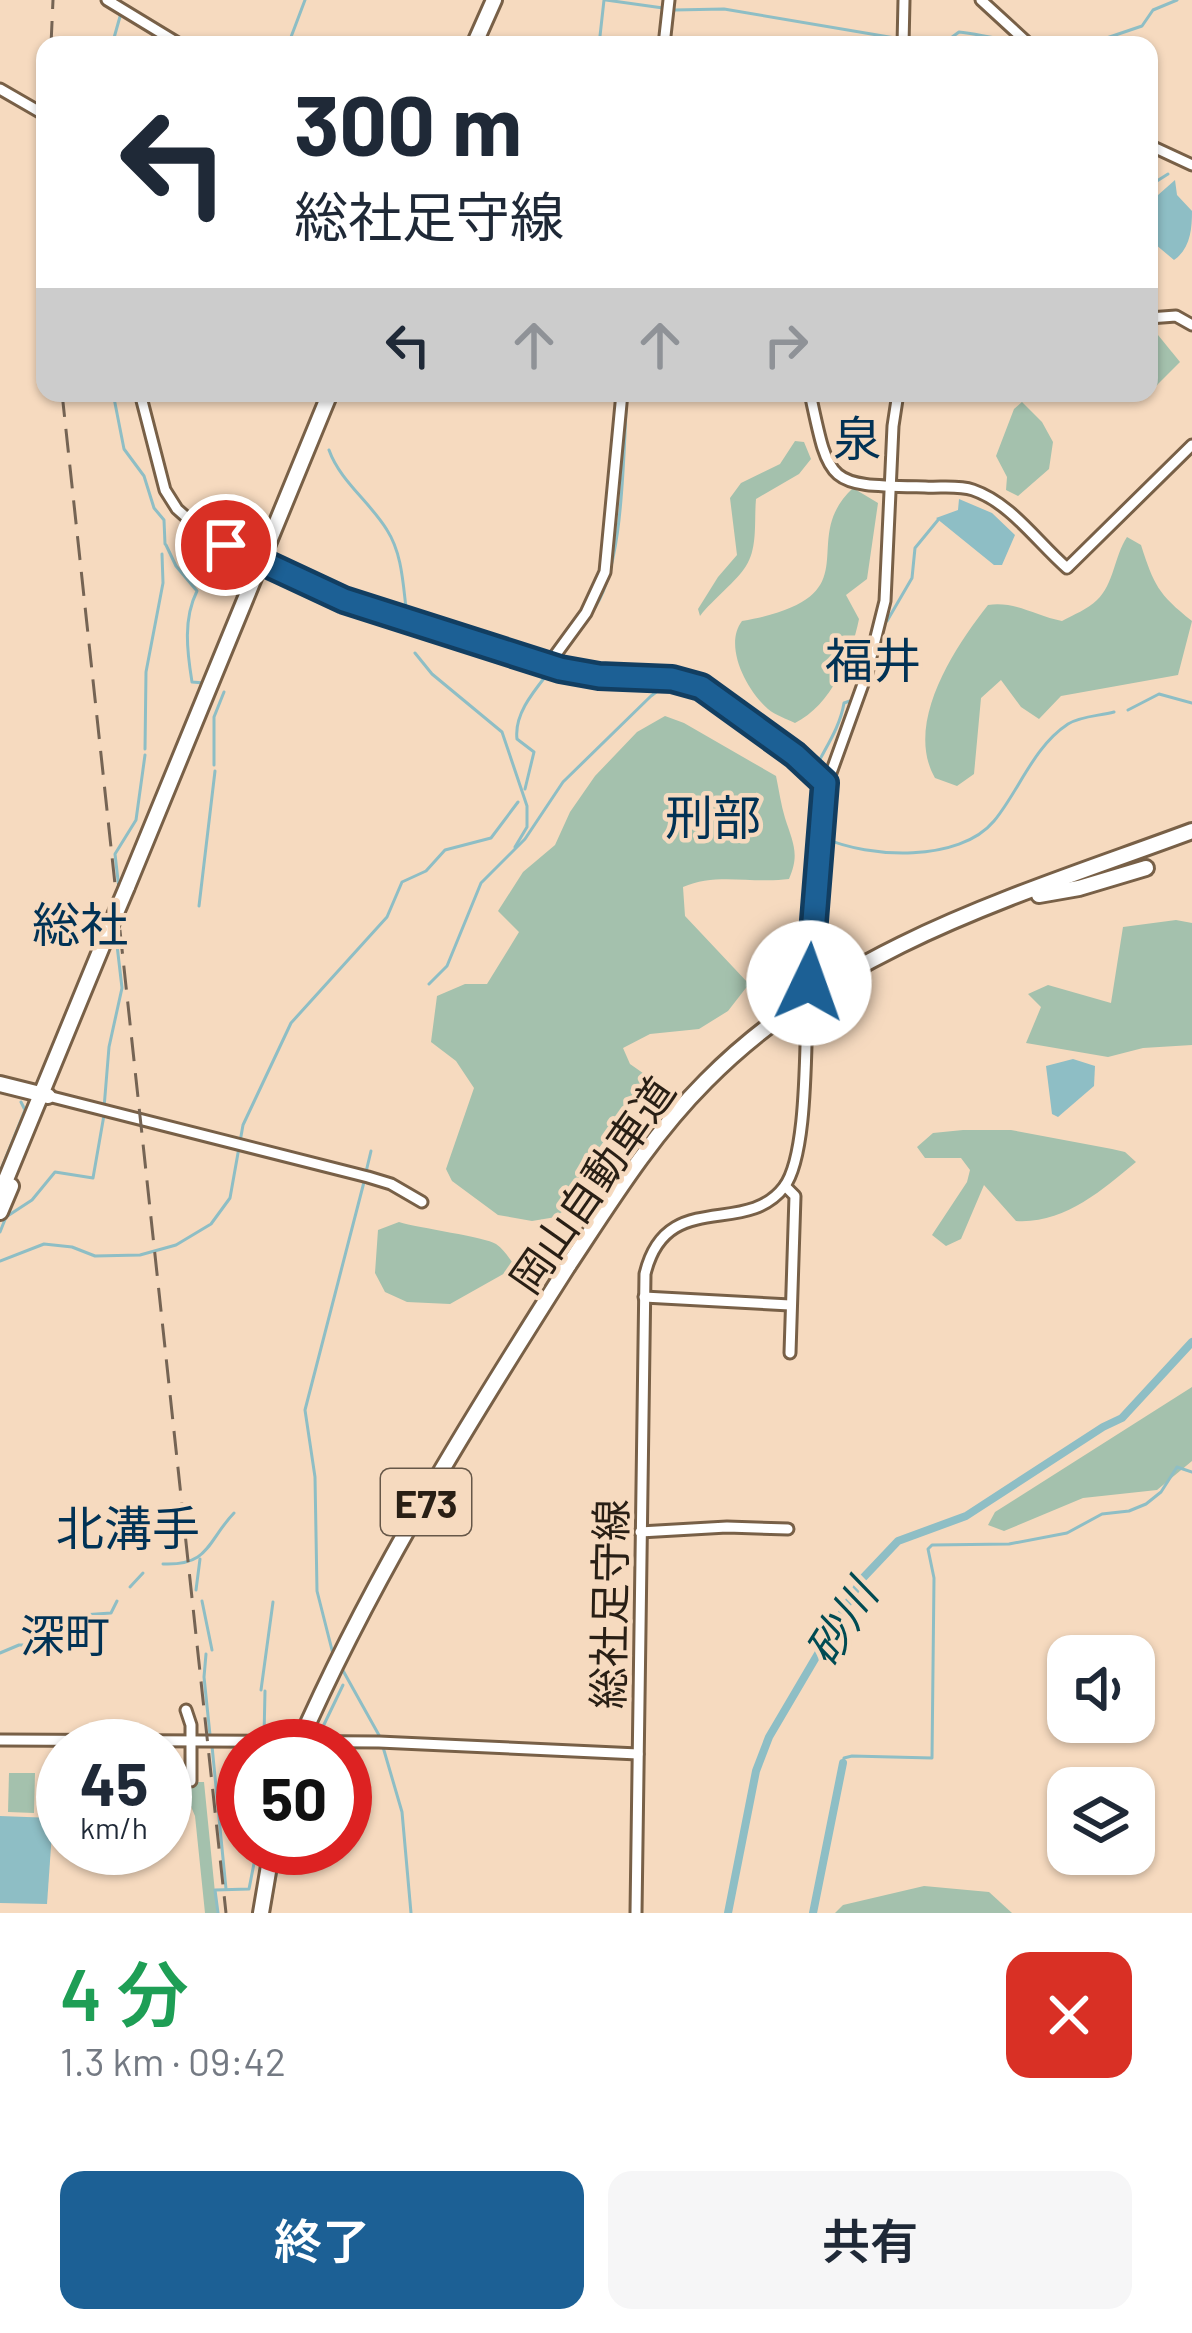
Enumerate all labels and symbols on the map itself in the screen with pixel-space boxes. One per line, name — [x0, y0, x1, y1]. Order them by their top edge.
district label: 泉 — [833, 408, 881, 466]
pin — [175, 494, 277, 596]
district label: 福井 — [825, 630, 921, 688]
district label: 刑部 — [665, 787, 761, 845]
district label: 総社 — [32, 894, 128, 952]
position arrow — [746, 920, 872, 1046]
street label: 岡山自動車道 — [498, 1066, 684, 1302]
road number: E73 — [381, 1469, 471, 1535]
district label: 北溝手 — [56, 1498, 200, 1556]
street label: 総社足守線 — [581, 1499, 635, 1709]
water label: 砂川 — [793, 1566, 889, 1674]
district label: 深町 — [20, 1607, 110, 1661]
speed limit sign: 50 — [216, 1719, 372, 1875]

